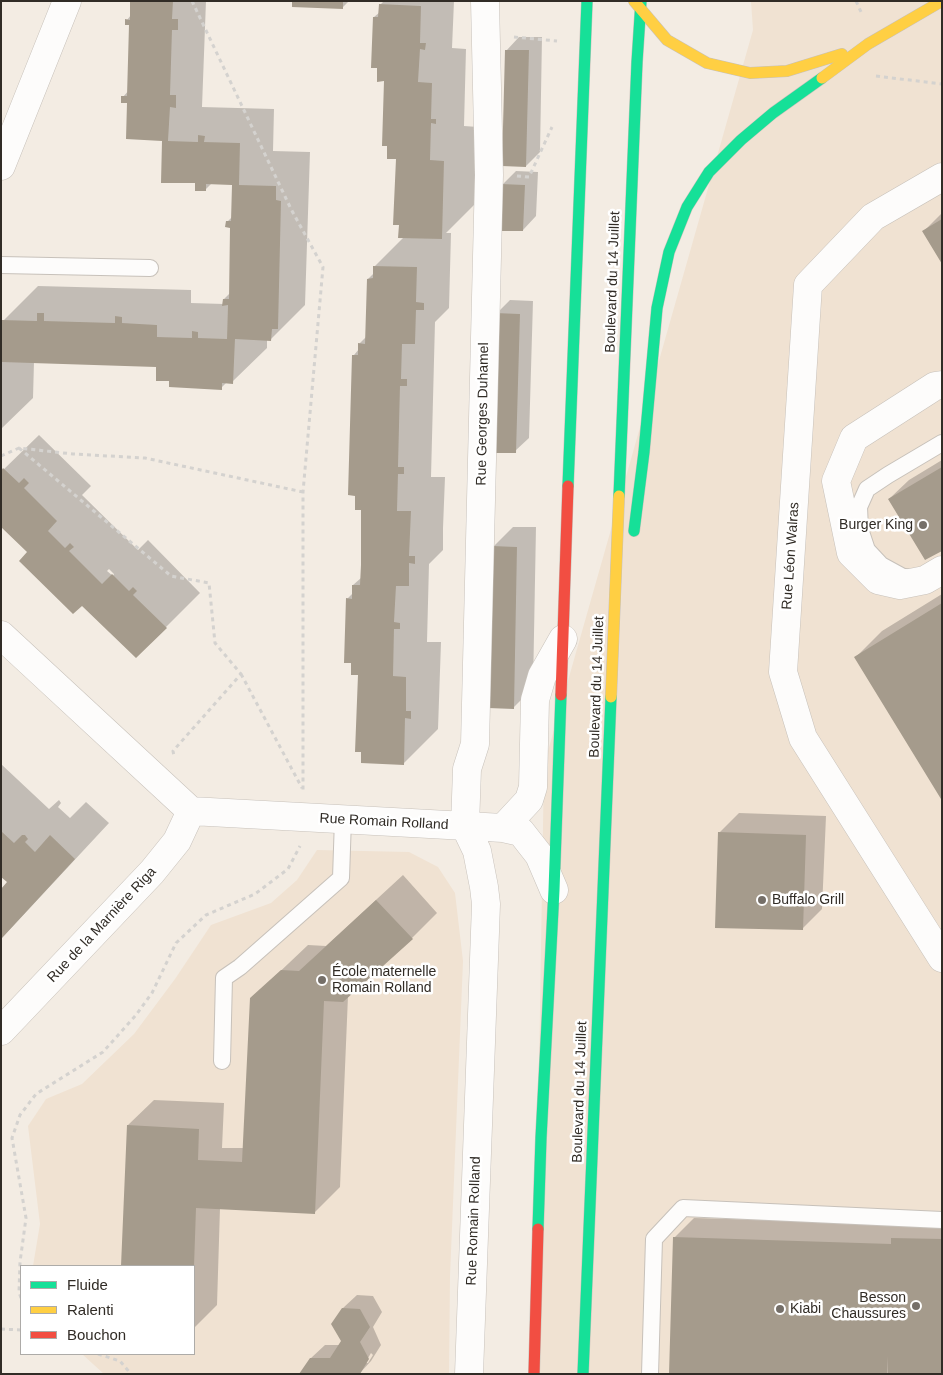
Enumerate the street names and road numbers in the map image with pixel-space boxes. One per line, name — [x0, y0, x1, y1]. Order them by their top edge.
street label: Boulevard du 14 Juillet — [602, 211, 624, 353]
street label: Rue Georges Duhamel — [473, 342, 493, 486]
street label: Rue Léon Walras — [779, 502, 803, 610]
street label: Boulevard du 14 Juillet — [586, 616, 608, 758]
street label: Rue Romain Rolland — [319, 810, 449, 834]
street label: Rue de la Marnière Riga — [44, 864, 160, 986]
street label: Boulevard du 14 Juillet — [569, 1021, 591, 1163]
street label: Rue Romain Rolland — [463, 1156, 485, 1286]

